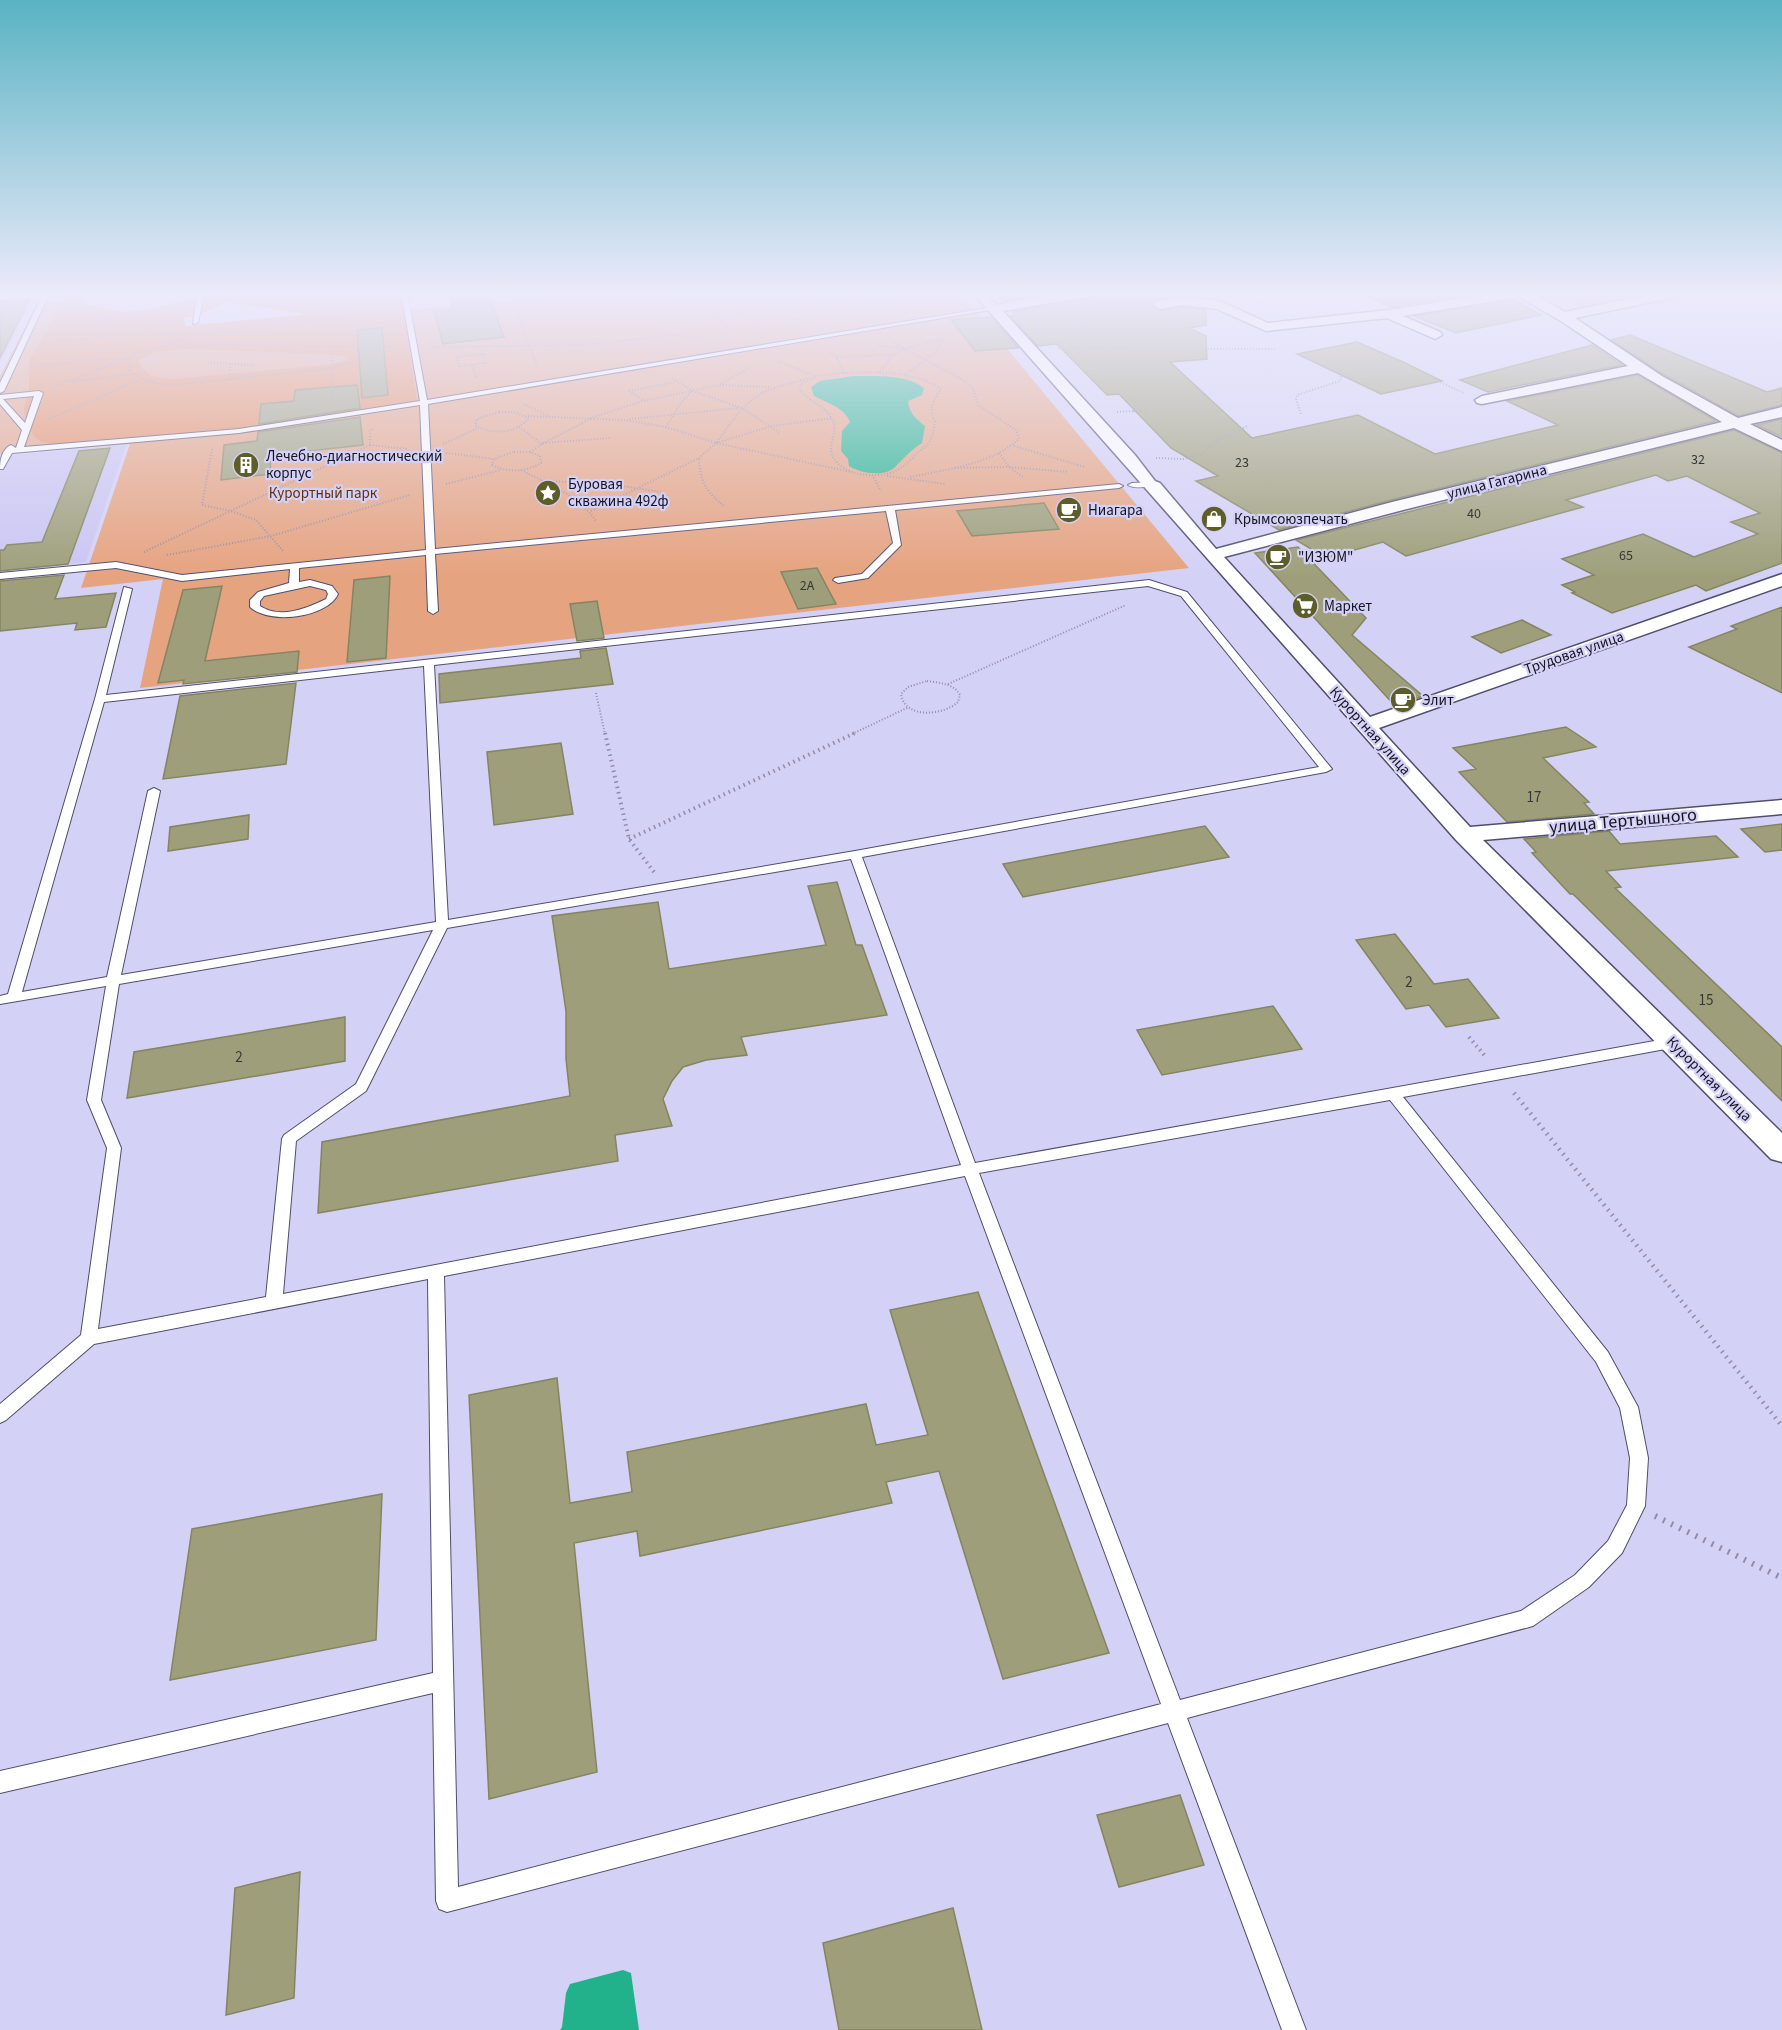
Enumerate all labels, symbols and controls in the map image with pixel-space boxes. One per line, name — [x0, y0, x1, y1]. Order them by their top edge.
place label: Лечебно-диагностический корпус — [266, 446, 443, 484]
building icon: Лечебно-диагностический корпус — [231, 450, 261, 480]
house number: 32 — [1691, 450, 1705, 470]
house number: 23 — [1235, 453, 1249, 473]
street label: улица Гагарина — [1445, 459, 1549, 505]
place label: Буровая скважина 492ф — [568, 474, 669, 512]
place icon: Буровая скважина 492ф — [533, 478, 563, 508]
park label: Курортный парк — [269, 483, 378, 504]
cafe icon: Ниагара — [1054, 495, 1084, 525]
place label: Ниагара — [1088, 500, 1143, 521]
shop icon: Крымсоюзпечать — [1199, 504, 1229, 534]
house number: 40 — [1467, 504, 1481, 524]
place label: Крымсоюзпечать — [1234, 509, 1348, 530]
cafe icon: "ИЗЮМ" — [1263, 542, 1293, 572]
house number: 65 — [1619, 546, 1633, 566]
place label: "ИЗЮМ" — [1298, 547, 1353, 568]
house number: 2А — [800, 576, 815, 596]
supermarket icon: Маркет — [1290, 591, 1320, 621]
place label: Маркет — [1324, 596, 1372, 617]
street label: Трудовая улица — [1521, 626, 1627, 680]
street label: Курортная улица — [1324, 682, 1416, 780]
cafe icon: Элит — [1388, 685, 1418, 715]
place label: Элит — [1422, 690, 1454, 711]
house number: 17 — [1527, 787, 1541, 808]
street label: улица Тертышного — [1548, 802, 1698, 840]
house number: 2 — [1405, 972, 1413, 993]
house number: 15 — [1699, 990, 1713, 1011]
street label: Курортная улица — [1662, 1032, 1756, 1126]
house number: 2 — [235, 1047, 243, 1068]

